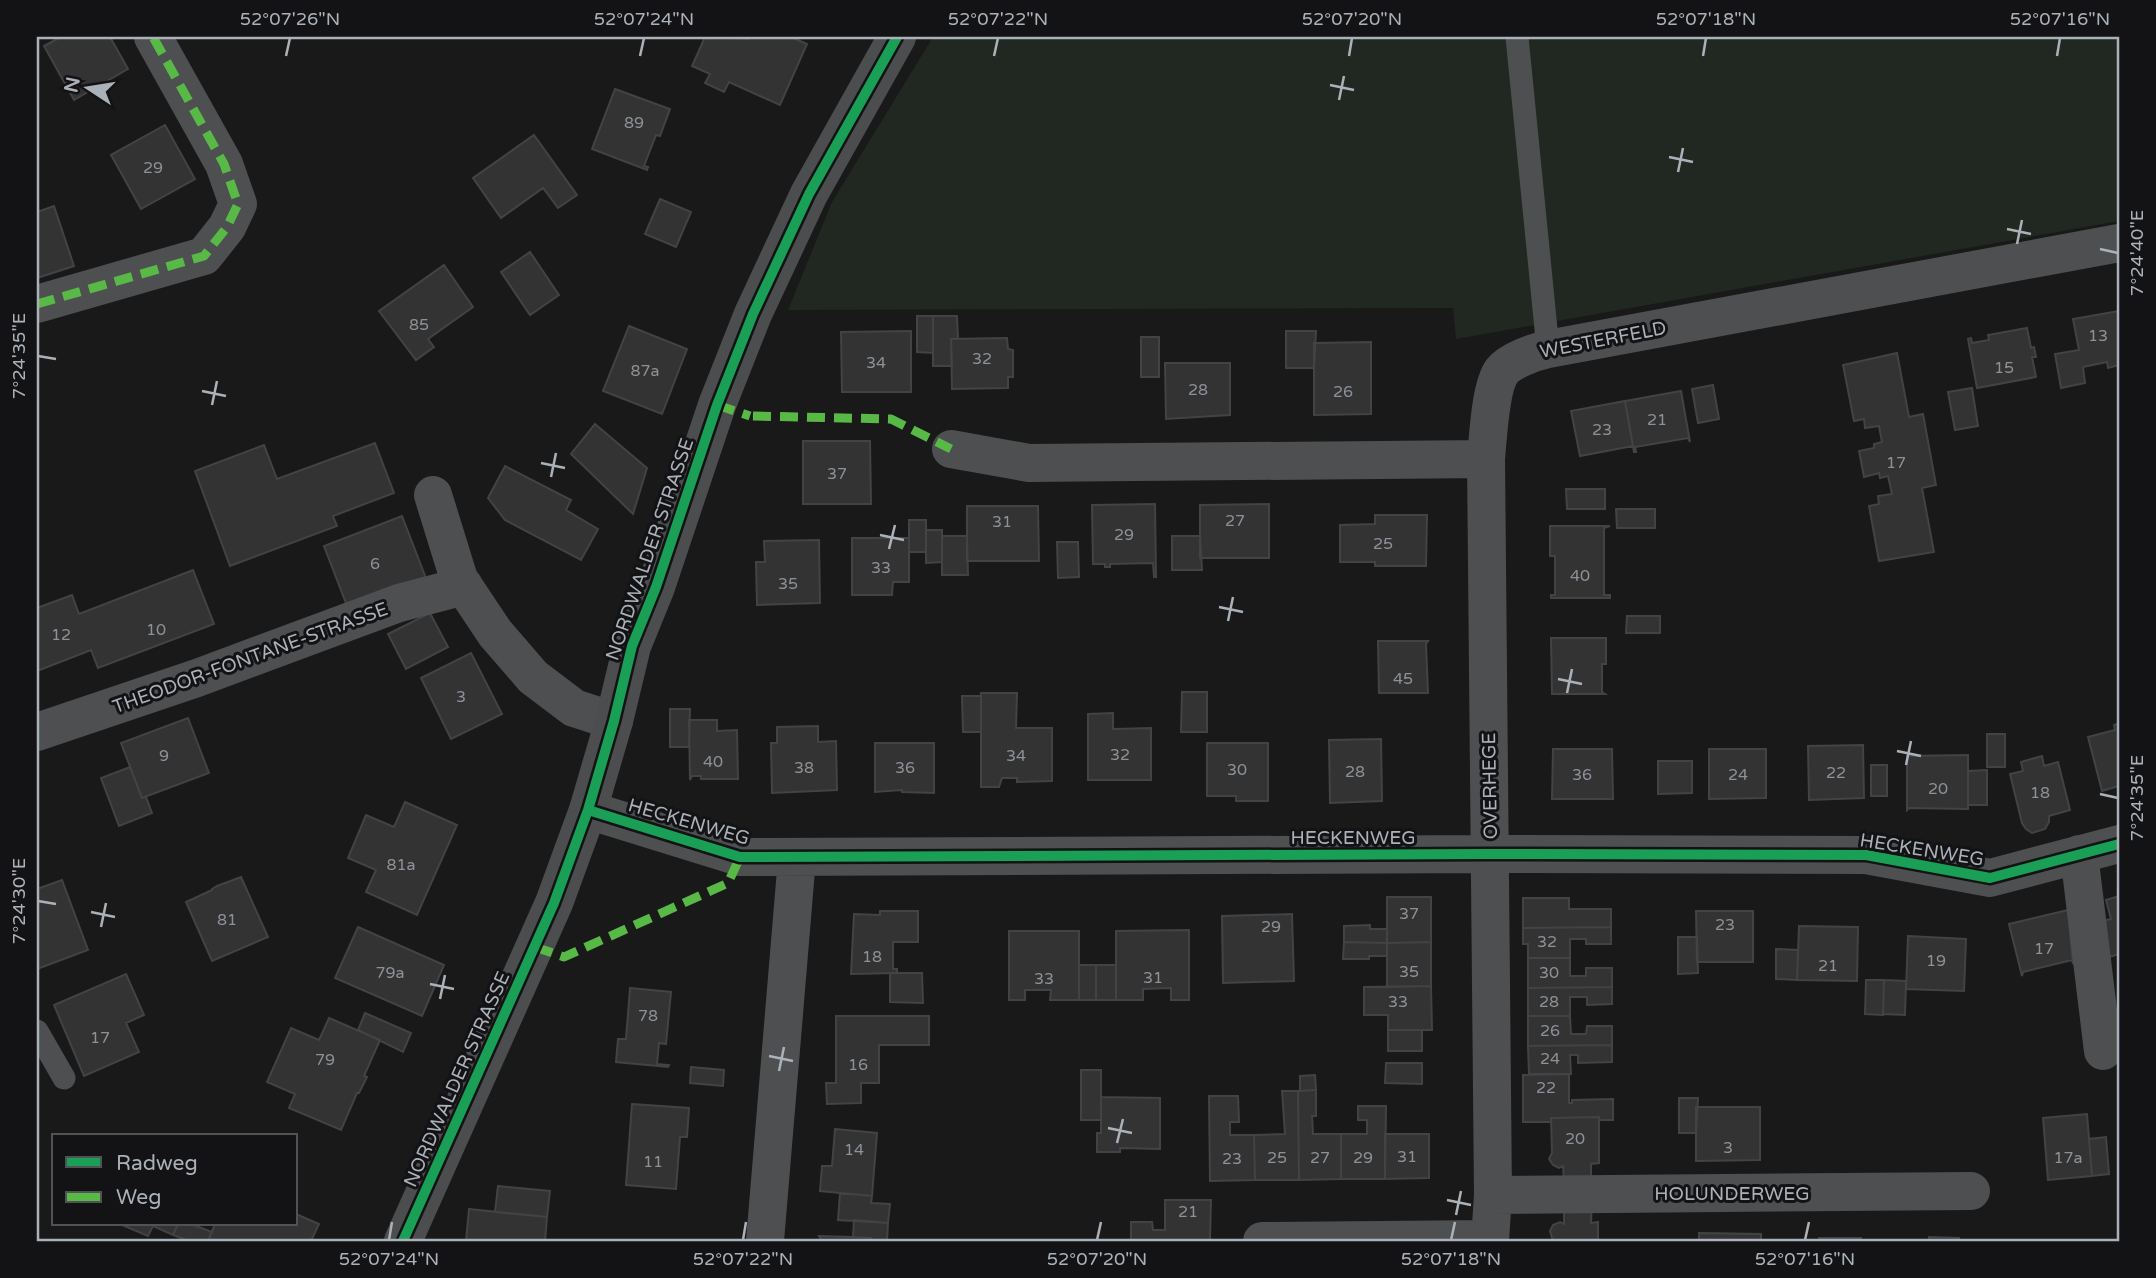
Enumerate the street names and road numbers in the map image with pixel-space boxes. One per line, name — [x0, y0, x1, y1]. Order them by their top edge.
street label: WESTERFELD — [1538, 317, 1668, 363]
street label: NORDWALDER STRASSE — [602, 435, 698, 663]
street label: THEODOR-FONTANE-STRASSE — [110, 598, 391, 718]
street label: OVERHEGE — [1478, 732, 1502, 840]
street label: HECKENWEG — [626, 794, 752, 850]
street label: HECKENWEG — [1290, 827, 1416, 849]
street label: HECKENWEG — [1858, 829, 1985, 871]
street label: NORDWALDER STRASSE — [399, 968, 514, 1191]
street label: HOLUNDERWEG — [1654, 1183, 1810, 1205]

